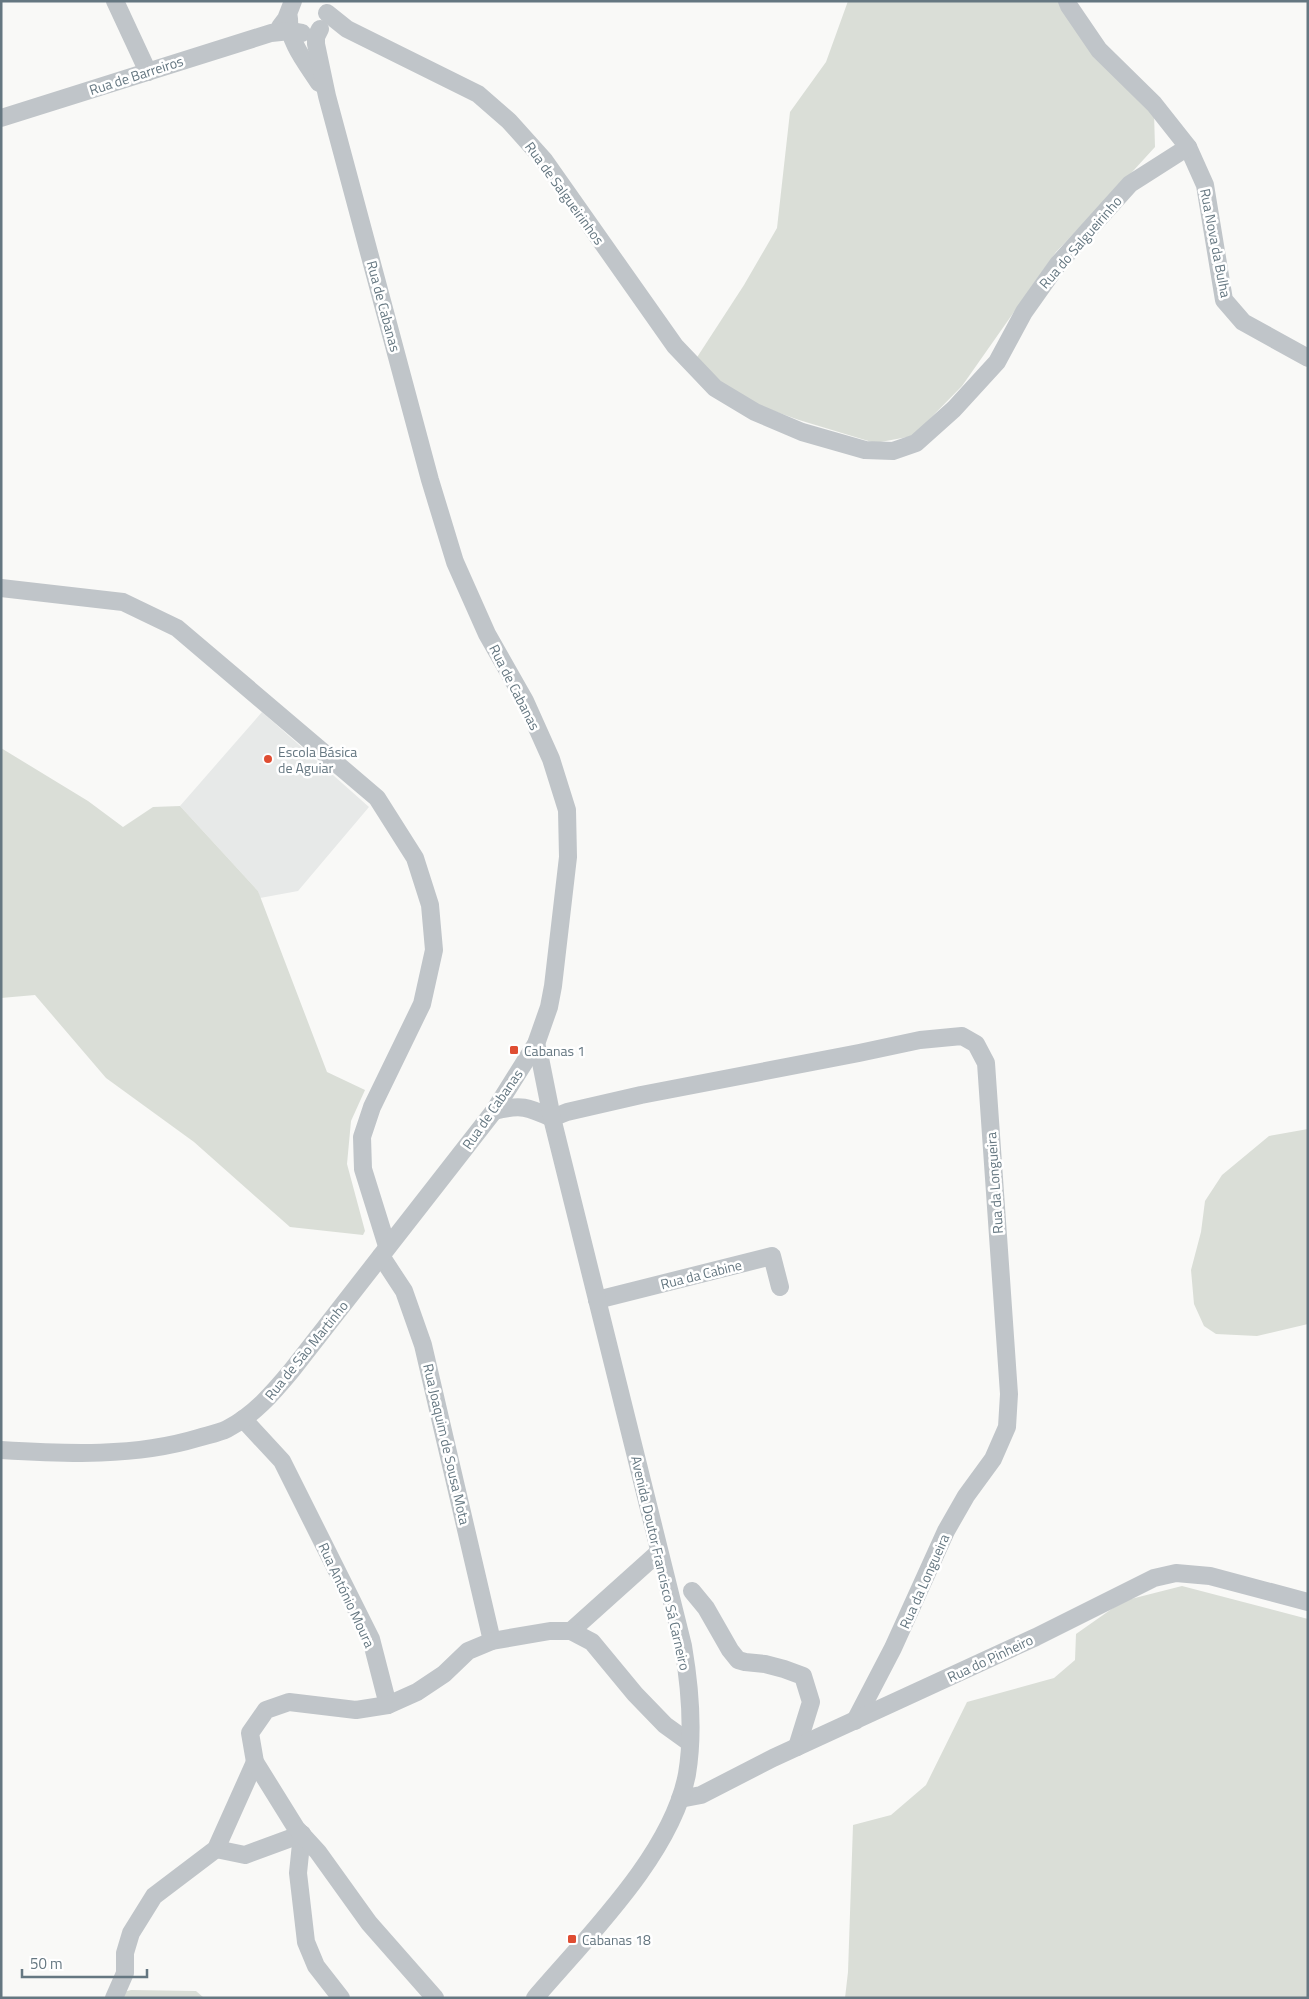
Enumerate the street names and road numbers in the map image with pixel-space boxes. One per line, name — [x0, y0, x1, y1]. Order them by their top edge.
street label: Rua de Barreiros — [86, 50, 186, 100]
street label: Rua de Salgueirinhos — [520, 137, 610, 249]
street label: Rua Nova da Bulha — [1195, 187, 1237, 299]
street label: Rua do Salgueirinho — [1034, 191, 1126, 293]
street label: Rua de Cabanas — [362, 258, 406, 354]
street label: Rua de Cabanas — [484, 640, 546, 734]
street label: Rua de Cabanas — [457, 1065, 527, 1153]
street label: Rua da Longueira — [980, 1132, 1008, 1234]
street label: Rua da Cabine — [658, 1254, 744, 1294]
street label: Rua de São Martinho — [259, 1296, 353, 1404]
street label: Rua Joaquim de Sousa Mota — [418, 1361, 476, 1527]
street label: Avenida Doutor Francisco Sá Carneiro — [626, 1454, 696, 1672]
street label: Rua da Longueira — [894, 1530, 954, 1632]
street label: Rua António Moura — [313, 1539, 381, 1651]
street label: Rua do Pinheiro — [944, 1629, 1036, 1687]

